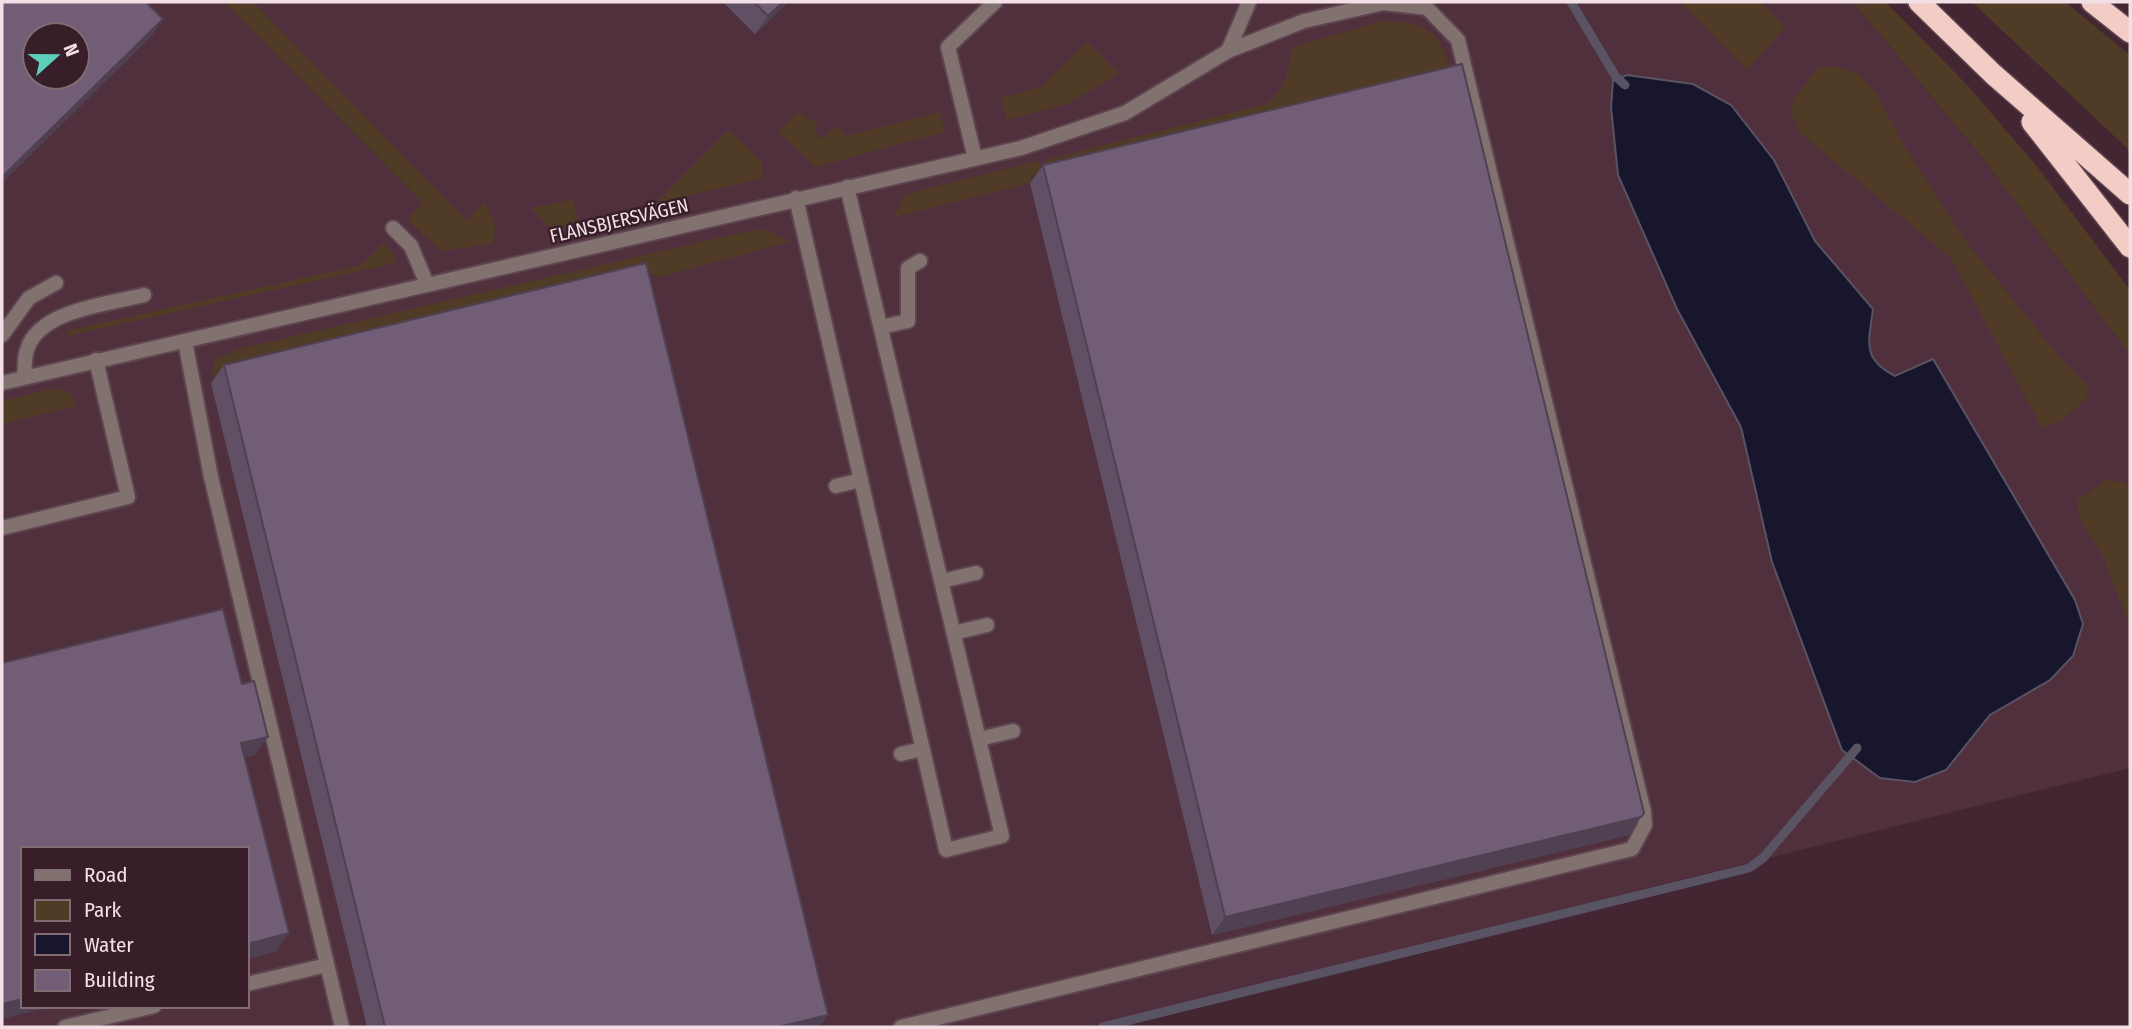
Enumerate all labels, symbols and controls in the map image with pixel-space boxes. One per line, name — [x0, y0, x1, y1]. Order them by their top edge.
north arrow — [21, 21, 91, 91]
text: N — [59, 41, 84, 60]
street label: FLANSBJERSVÄGEN — [547, 193, 691, 248]
legend — [21, 847, 248, 1008]
text: Road — [84, 862, 128, 888]
text: Park — [84, 897, 122, 923]
text: Water — [84, 932, 134, 958]
text: Building — [84, 967, 155, 993]

